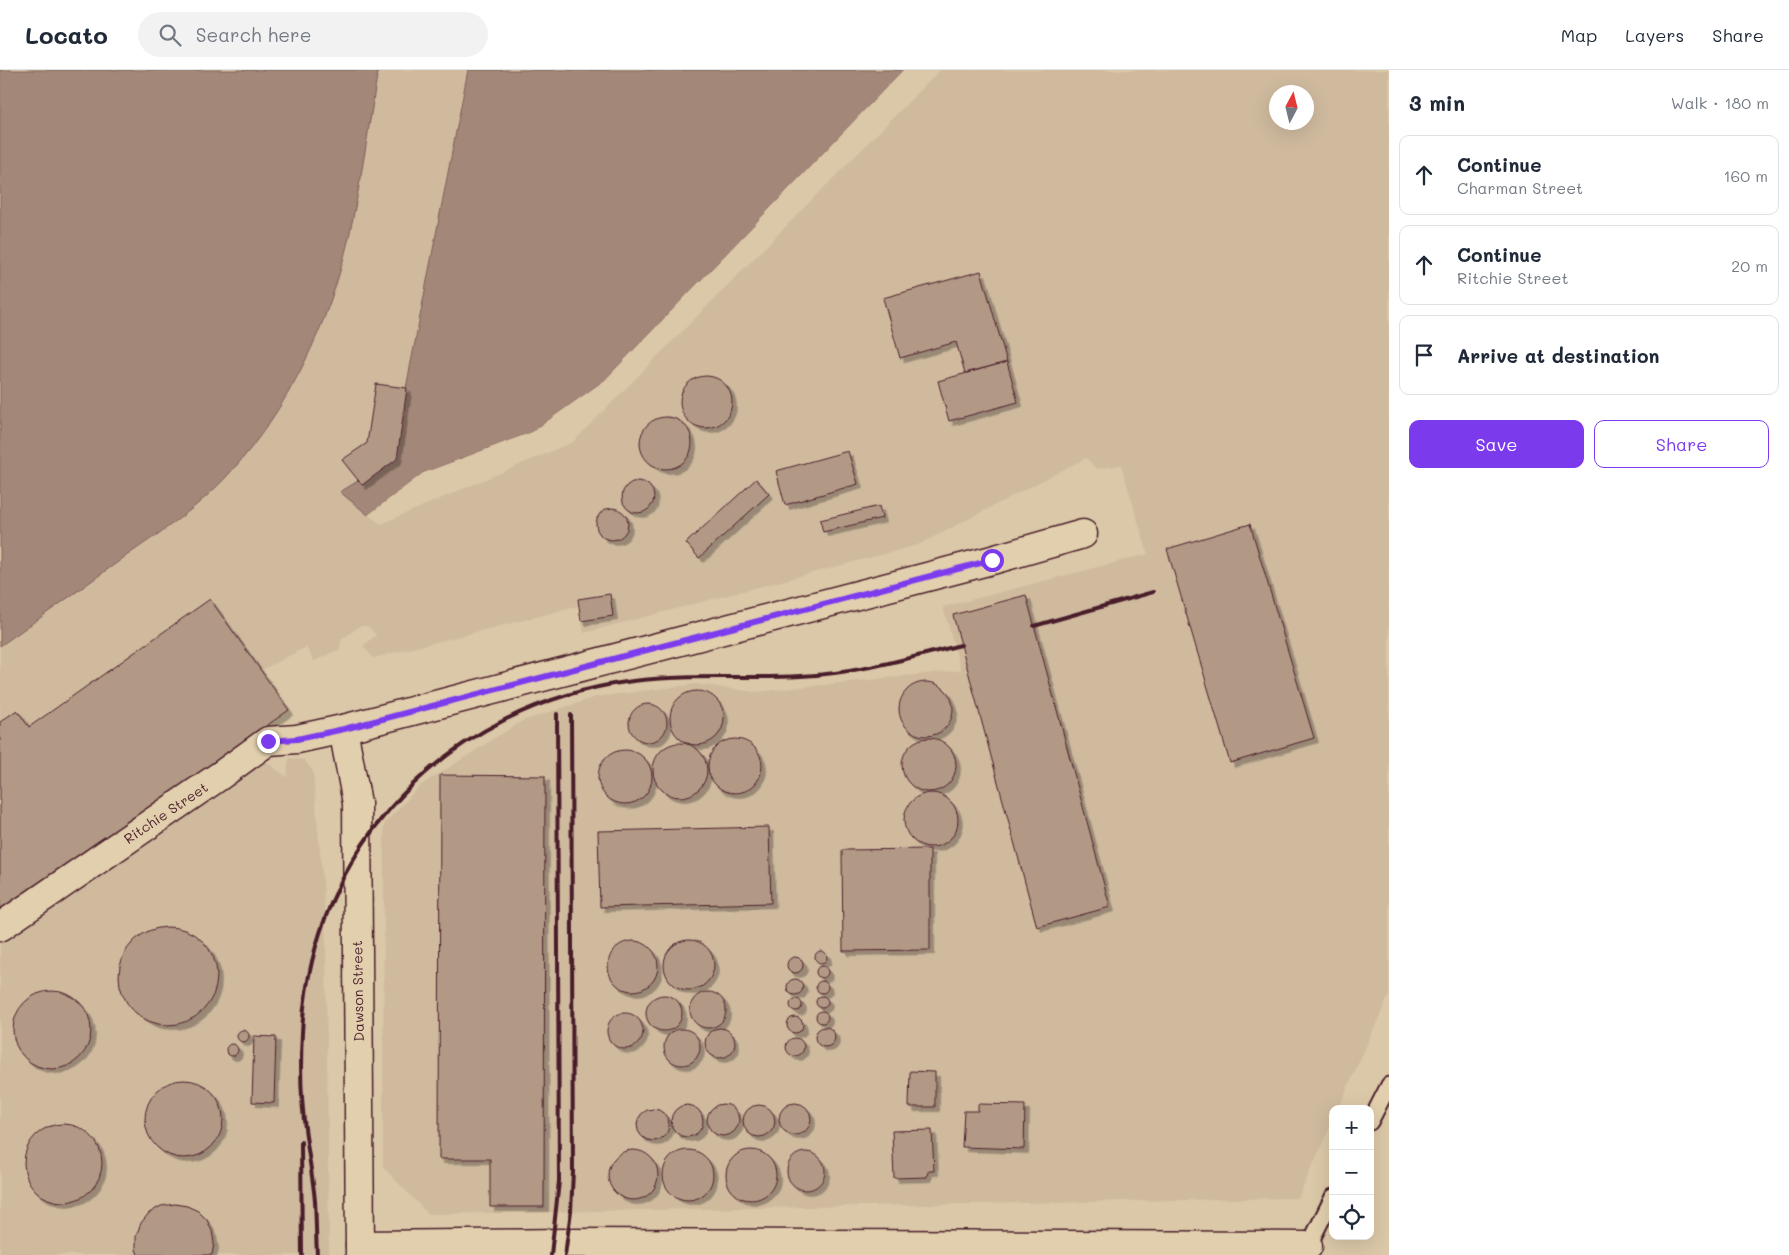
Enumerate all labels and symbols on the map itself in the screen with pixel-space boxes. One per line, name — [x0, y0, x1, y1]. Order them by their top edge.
north arrow — [1269, 85, 1314, 130]
route start — [981, 549, 1004, 572]
route end — [257, 730, 280, 753]
street label: Ritchie Street — [120, 777, 211, 848]
street label: Dawson Street — [347, 940, 368, 1042]

